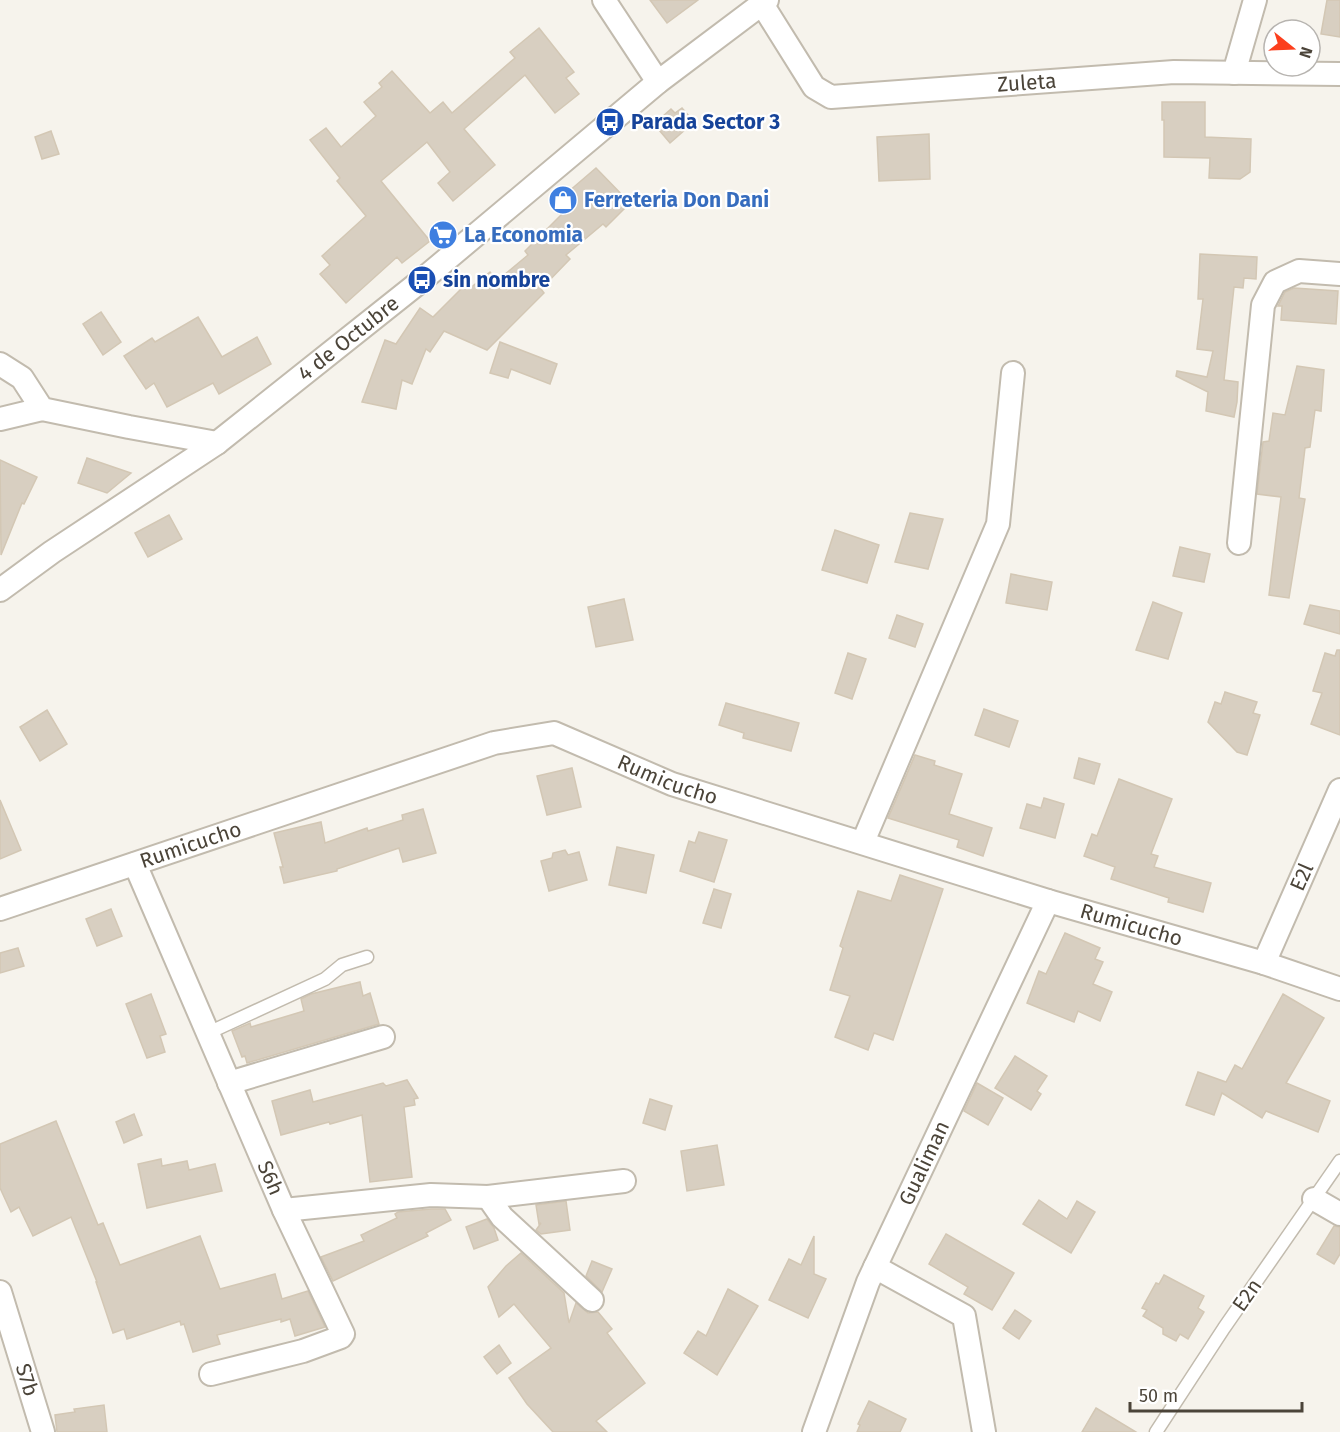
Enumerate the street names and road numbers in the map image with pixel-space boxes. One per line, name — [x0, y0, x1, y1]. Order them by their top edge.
street label: Zuleta — [996, 68, 1057, 98]
street label: 4 de Octubre — [292, 290, 404, 387]
street label: Rumicucho — [613, 749, 721, 810]
street label: Rumicucho — [136, 816, 245, 874]
street label: E2l — [1284, 859, 1319, 895]
street label: Rumicucho — [1077, 898, 1186, 952]
street label: Gualiman — [893, 1117, 955, 1210]
street label: S6h — [251, 1157, 289, 1199]
street label: E2n — [1227, 1274, 1267, 1316]
street label: S7b — [10, 1360, 44, 1399]

